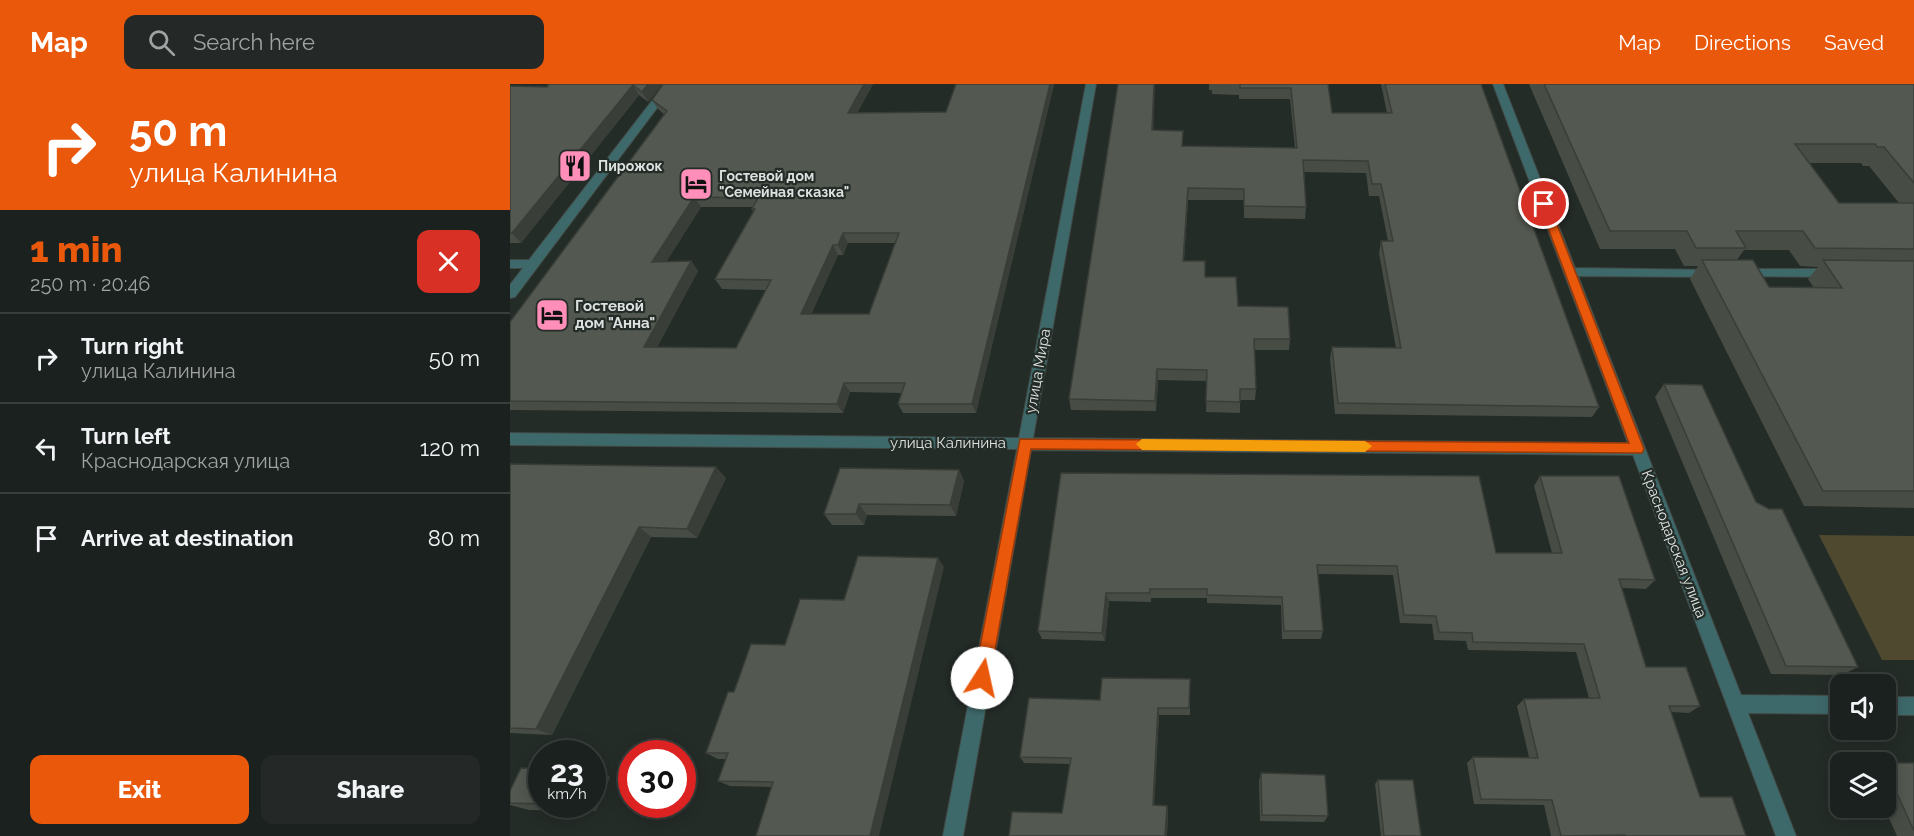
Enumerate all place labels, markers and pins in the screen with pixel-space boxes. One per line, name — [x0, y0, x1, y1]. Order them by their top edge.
restaurant icon: Пирожок — [557, 148, 593, 184]
place label: Пирожок — [598, 158, 663, 174]
hotel icon: Гостевой дом "Семейная сказка" — [678, 166, 714, 202]
place label: Гостевой дом "Семейная сказка" — [719, 168, 849, 200]
pin — [1518, 178, 1569, 229]
hotel icon: Гостевой дом "Анна" — [534, 297, 570, 333]
place label: Гостевой дом "Анна" — [575, 297, 655, 332]

